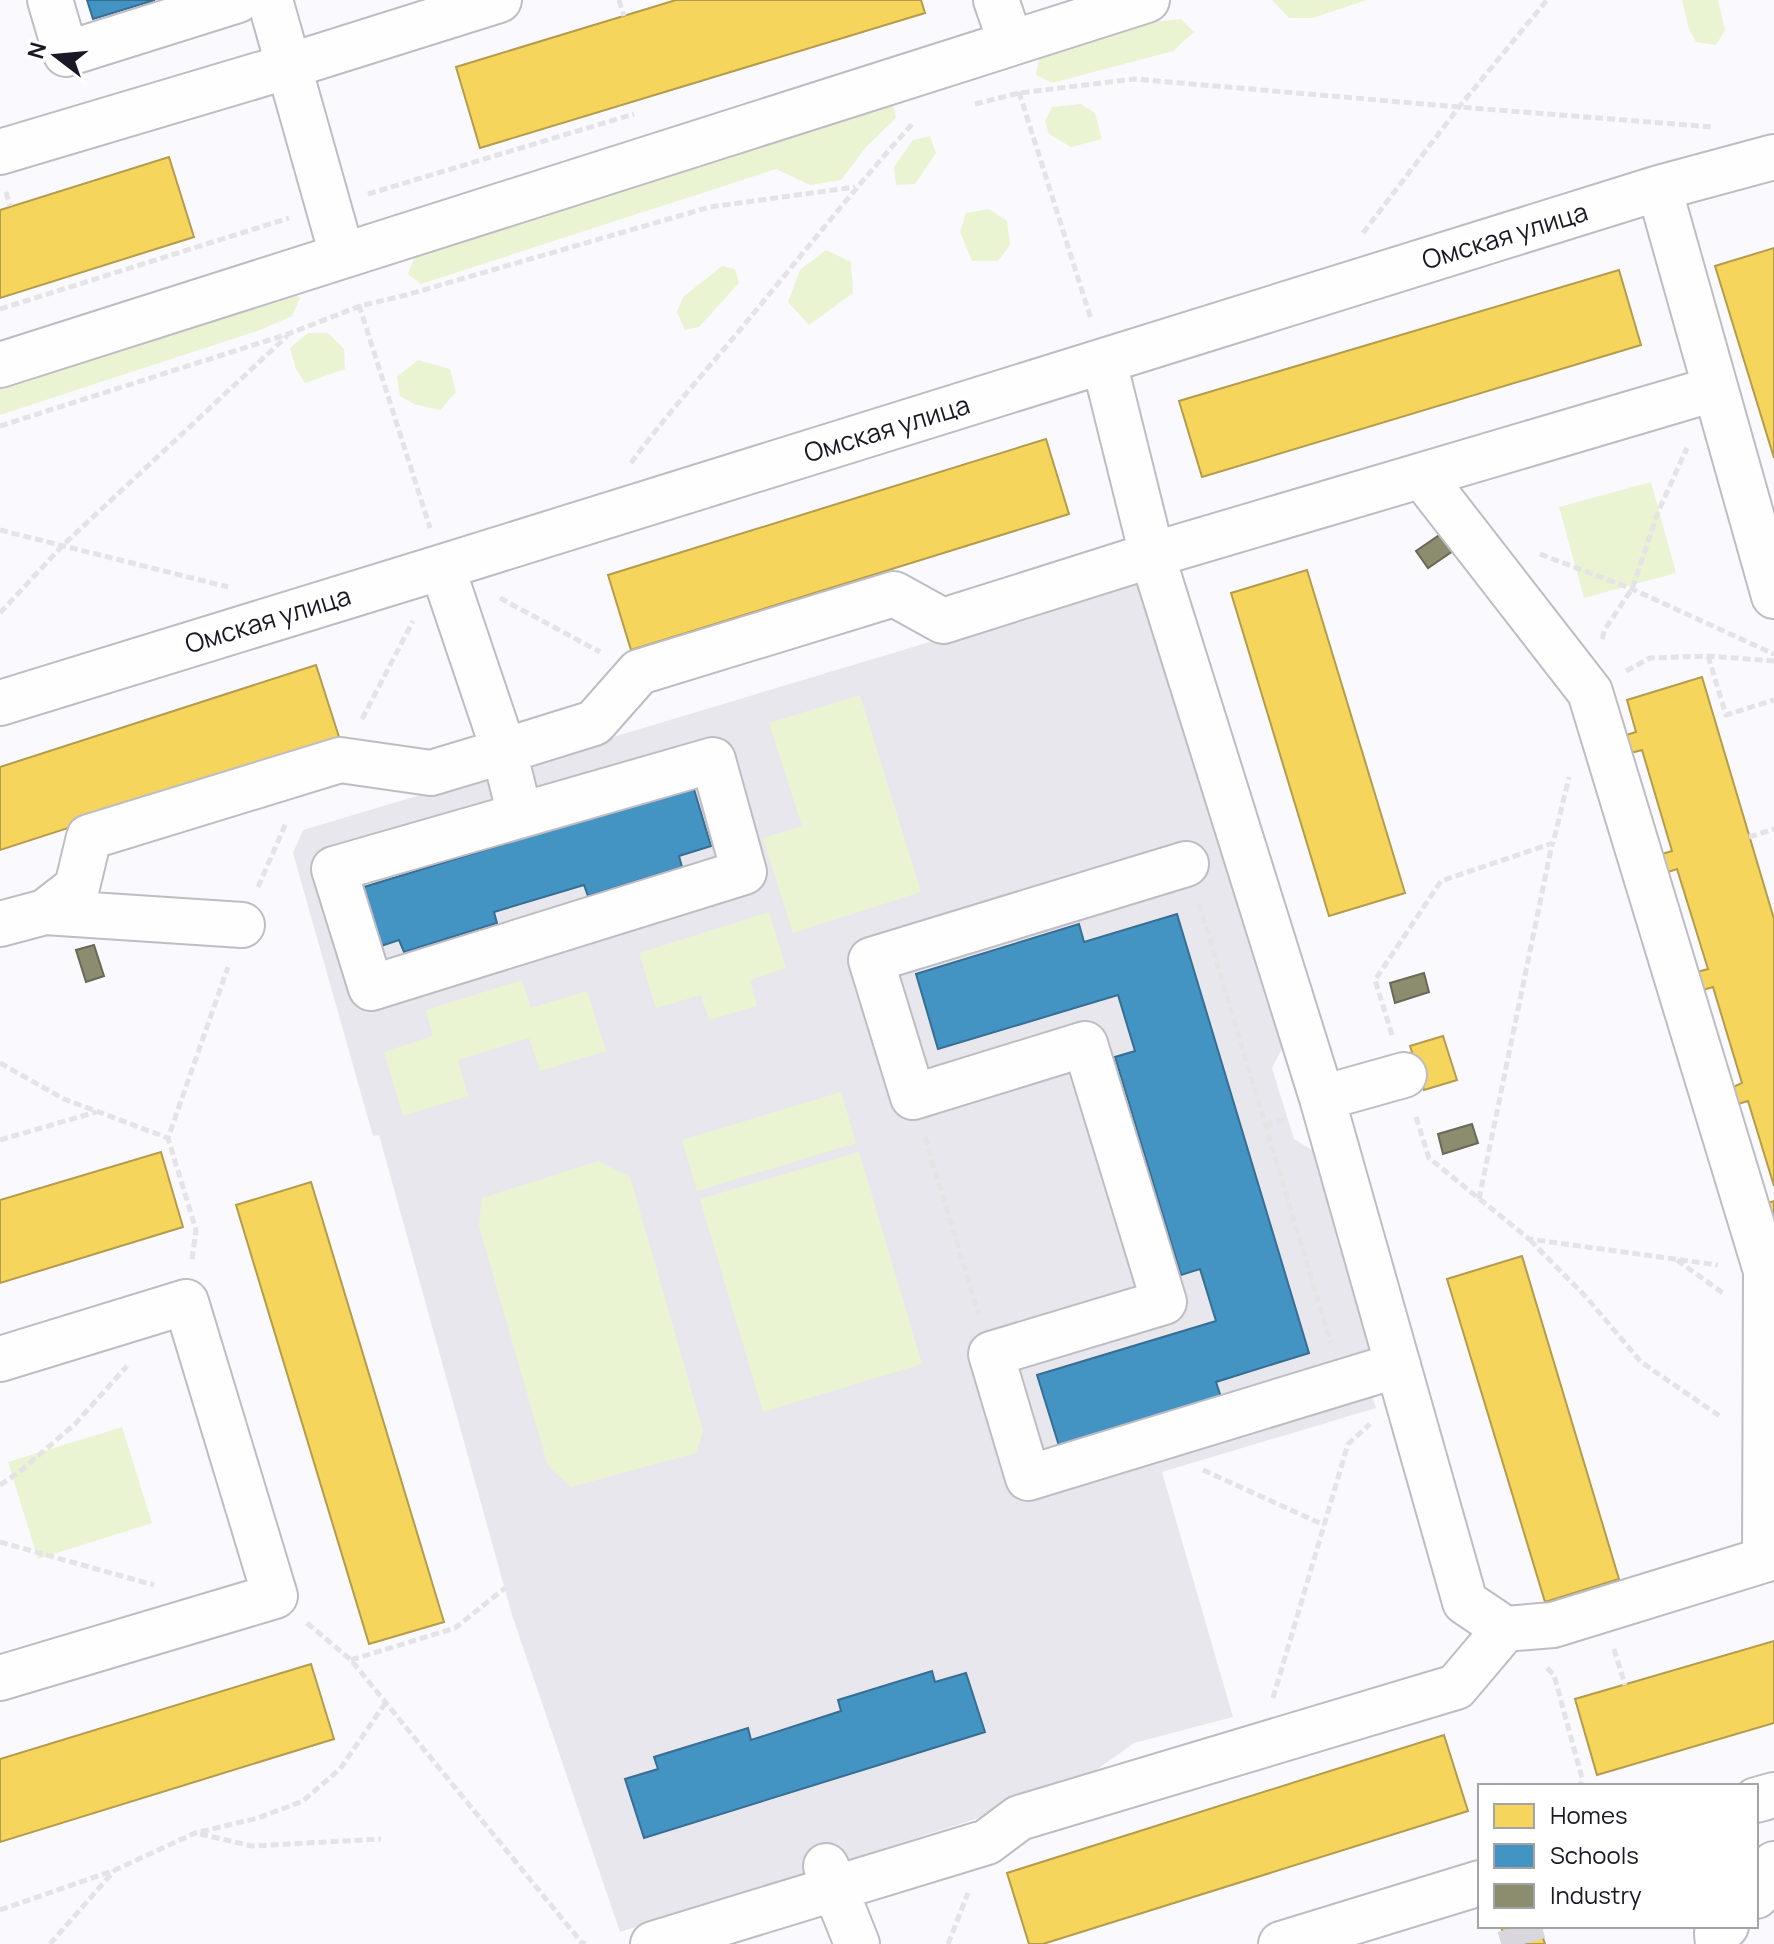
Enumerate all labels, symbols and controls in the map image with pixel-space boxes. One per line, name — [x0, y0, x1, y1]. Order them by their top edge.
north arrow — [16, 16, 96, 96]
text: N — [20, 39, 53, 62]
street label: Омская улица — [1417, 193, 1592, 277]
street label: Омская улица — [799, 386, 974, 470]
street label: Омская улица — [180, 577, 355, 661]
legend — [1478, 1784, 1758, 1928]
text: Homes — [1550, 1798, 1628, 1831]
text: Schools — [1550, 1838, 1639, 1871]
text: Industry — [1550, 1878, 1642, 1911]

